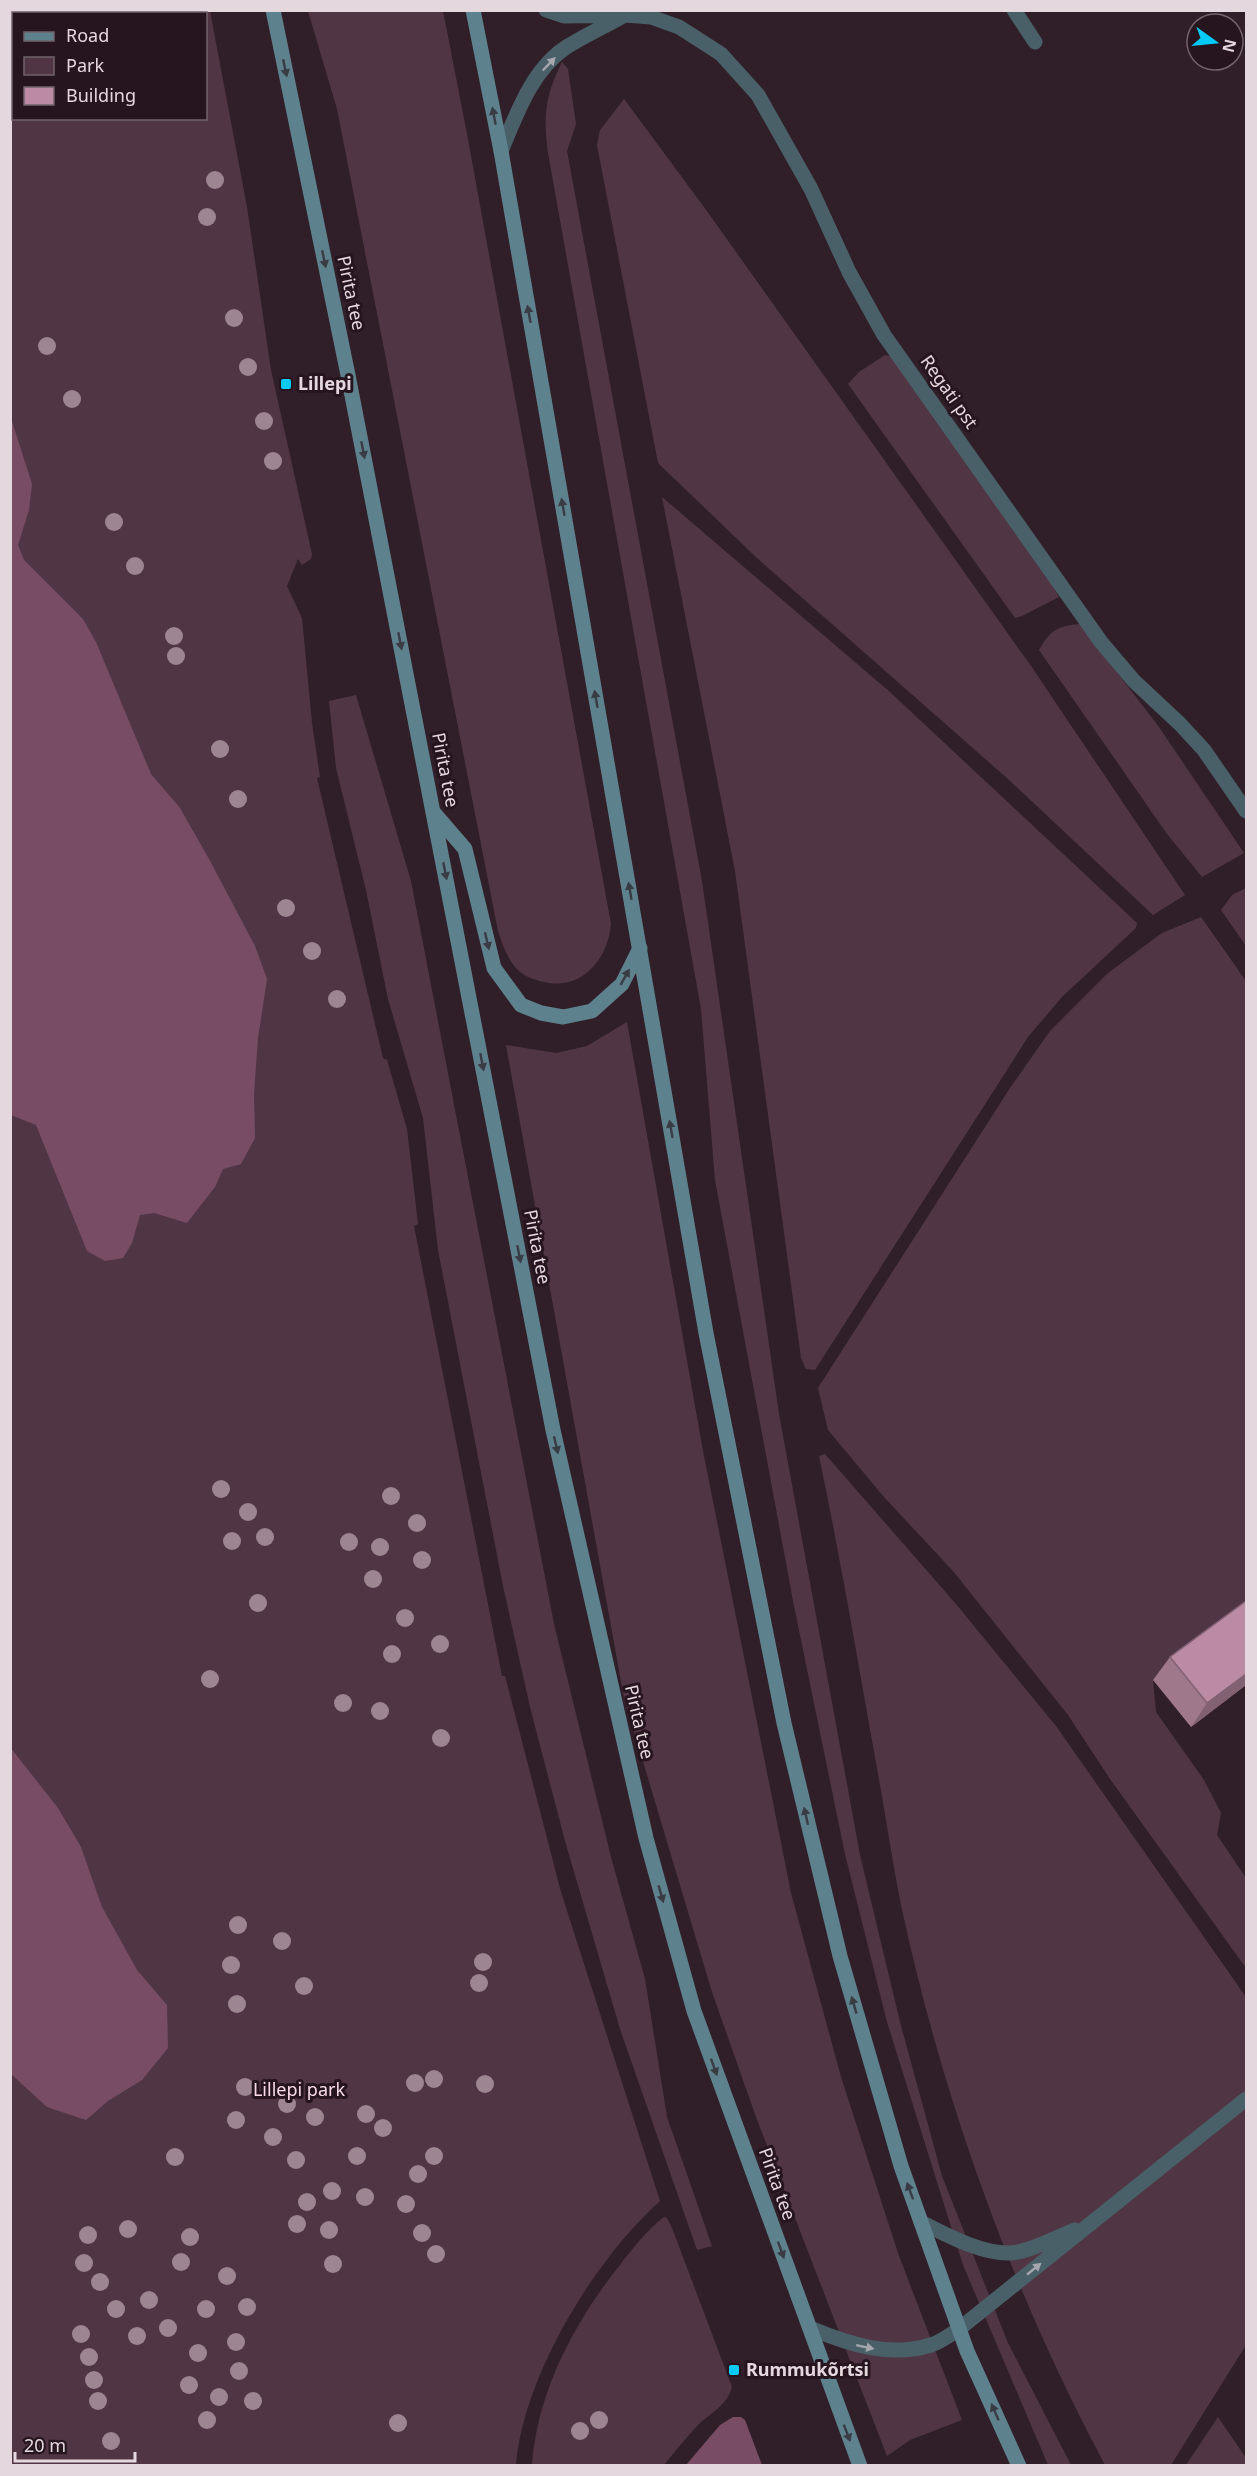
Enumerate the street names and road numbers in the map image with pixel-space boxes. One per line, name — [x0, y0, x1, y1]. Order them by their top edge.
street label: Pirita tee — [332, 253, 372, 332]
street label: Regati pst — [916, 350, 984, 433]
street label: Pirita tee — [427, 730, 465, 809]
street label: Pirita tee — [519, 1207, 557, 1286]
street label: Pirita tee — [620, 1682, 660, 1761]
street label: Pirita tee — [754, 2144, 802, 2223]

